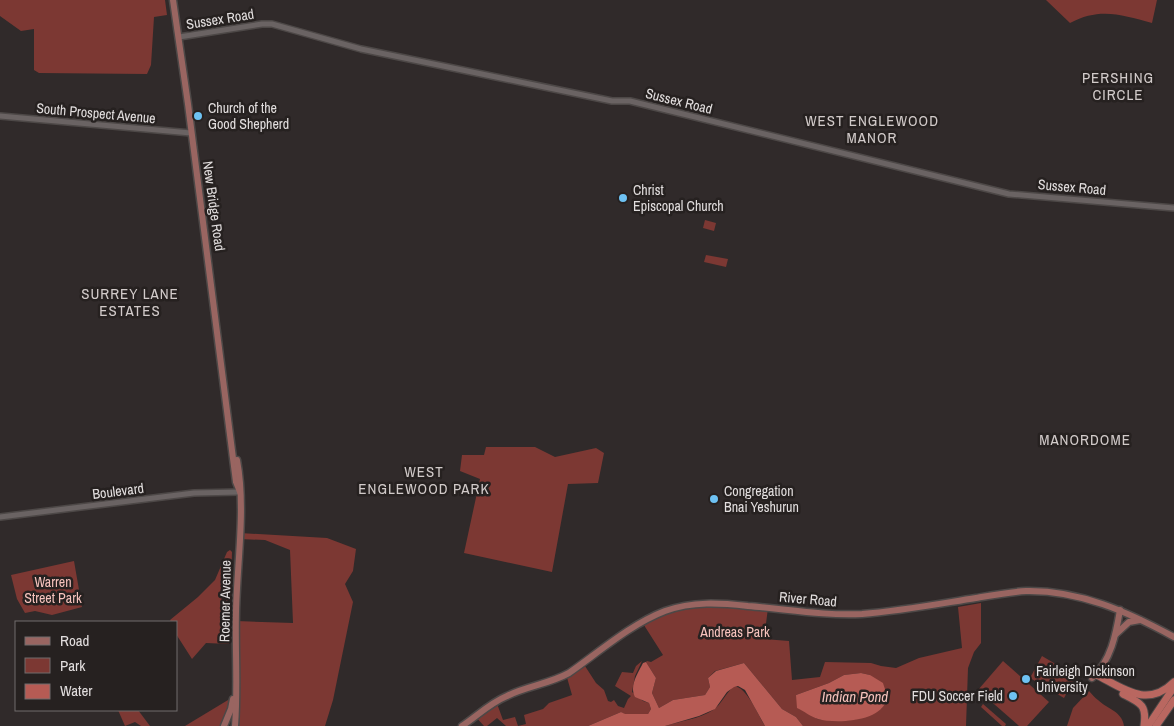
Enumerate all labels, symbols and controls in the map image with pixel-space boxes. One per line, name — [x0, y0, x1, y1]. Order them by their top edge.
street label: Sussex Road — [185, 5, 255, 33]
district label: PERSHING CIRCLE — [1082, 67, 1154, 105]
street label: Sussex Road — [644, 84, 714, 118]
street label: South Prospect Avenue — [36, 99, 156, 127]
place label: Church of the Good Shepherd — [208, 99, 289, 133]
marker: Church of the Good Shepherd — [192, 110, 204, 122]
district label: WEST ENGLEWOOD MANOR — [805, 110, 939, 148]
street label: New Bridge Road — [199, 160, 229, 252]
street label: Sussex Road — [1037, 175, 1107, 199]
place label: Christ Episcopal Church — [633, 181, 724, 215]
marker: Christ Episcopal Church — [617, 192, 629, 204]
district label: SURREY LANE ESTATES — [81, 283, 179, 321]
district label: MANORDOME — [1039, 429, 1131, 450]
district label: WEST ENGLEWOOD PARK — [358, 461, 490, 499]
street label: Boulevard — [91, 479, 145, 503]
place label: Congregation Bnai Yeshurun — [724, 482, 799, 516]
marker: Congregation Bnai Yeshurun — [708, 493, 720, 505]
street label: Roemer Avenue — [215, 560, 235, 642]
park label: Warren Street Park — [24, 573, 82, 607]
street label: River Road — [778, 588, 838, 610]
legend — [15, 621, 178, 711]
park label: Andreas Park — [699, 623, 770, 641]
text: Road — [60, 630, 89, 651]
text: Park — [60, 655, 86, 676]
place label: Fairleigh Dickinson University — [1036, 662, 1135, 696]
marker: Fairleigh Dickinson University — [1020, 673, 1032, 685]
text: Water — [60, 680, 92, 701]
water label: Indian Pond — [822, 686, 888, 707]
place label: FDU Soccer Field — [912, 687, 1003, 705]
marker: FDU Soccer Field — [1007, 690, 1019, 702]

